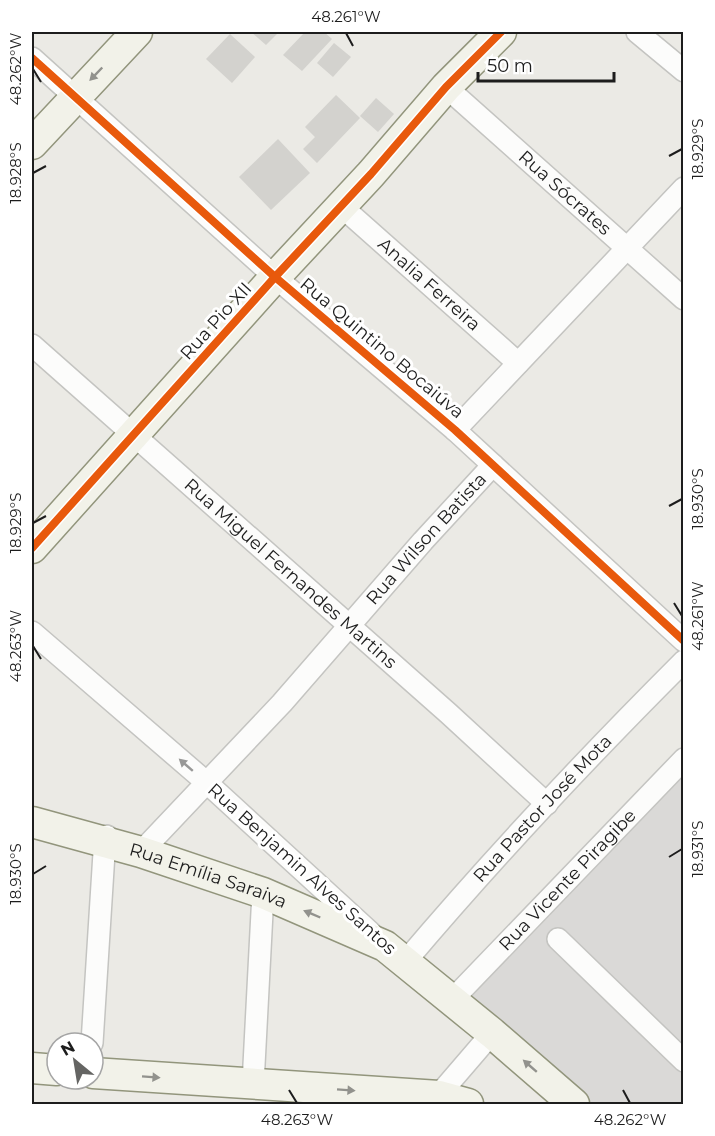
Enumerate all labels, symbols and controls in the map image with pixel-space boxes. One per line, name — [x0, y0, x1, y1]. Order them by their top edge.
text: 48.261°W — [311, 7, 381, 26]
text: 48.262°W — [6, 32, 25, 105]
scale bar — [478, 45, 614, 83]
text: 50 m — [487, 55, 533, 77]
one-way arrow — [89, 66, 103, 81]
text: 18.929°S — [688, 119, 707, 179]
text: 18.928°S — [6, 142, 25, 204]
street label: Rua Sócrates — [514, 146, 616, 240]
street label: Analia Ferreira — [373, 233, 485, 336]
street label: Rua Quintino Bocaiúva — [295, 273, 469, 423]
street label: Rua Pio XII — [176, 278, 256, 364]
street label: Rua Wilson Batista — [362, 468, 491, 609]
text: 18.930°S — [688, 468, 707, 530]
street label: Rua Miguel Fernandes Martins — [180, 474, 401, 674]
text: 18.929°S — [6, 493, 25, 553]
text: 48.261°W — [688, 581, 707, 651]
text: 48.263°W — [6, 609, 25, 682]
street label: Rua Pastor José Mota — [468, 730, 616, 887]
one-way arrow — [179, 759, 194, 772]
street label: Rua Benjamin Alves Santos — [203, 779, 401, 960]
street label: Rua Vicente Piragibe — [494, 804, 641, 955]
text: 18.931°S — [688, 821, 707, 878]
street label: Rua Emília Saraiva — [127, 838, 290, 913]
text: 18.930°S — [6, 843, 25, 905]
one-way arrow — [303, 909, 321, 918]
north arrow — [45, 1031, 105, 1091]
text: N — [57, 1037, 78, 1060]
one-way arrow — [523, 1060, 538, 1073]
one-way arrow — [142, 1072, 161, 1082]
one-way arrow — [336, 1086, 355, 1095]
text: 48.263°W — [261, 1110, 334, 1129]
text: 48.262°W — [594, 1110, 667, 1129]

